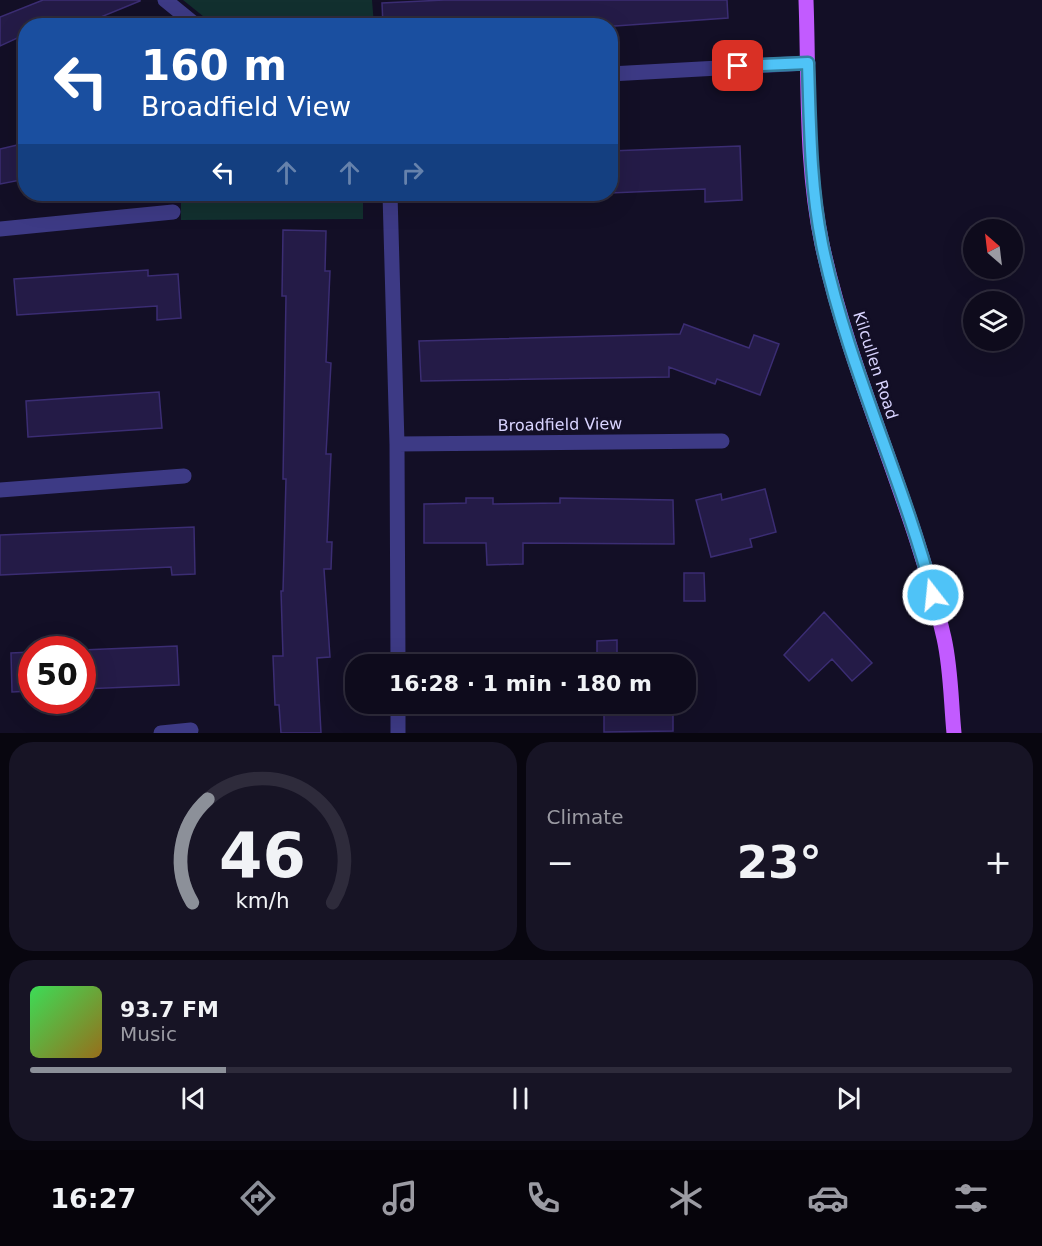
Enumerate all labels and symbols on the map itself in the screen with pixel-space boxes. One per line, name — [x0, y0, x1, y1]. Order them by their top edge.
pin — [712, 40, 763, 91]
north arrow — [963, 219, 1023, 279]
street label: Kilcullen Road — [849, 309, 902, 422]
street label: Broadfield View — [498, 414, 622, 435]
position arrow — [901, 563, 965, 627]
speed limit sign: 50 — [18, 636, 96, 714]

